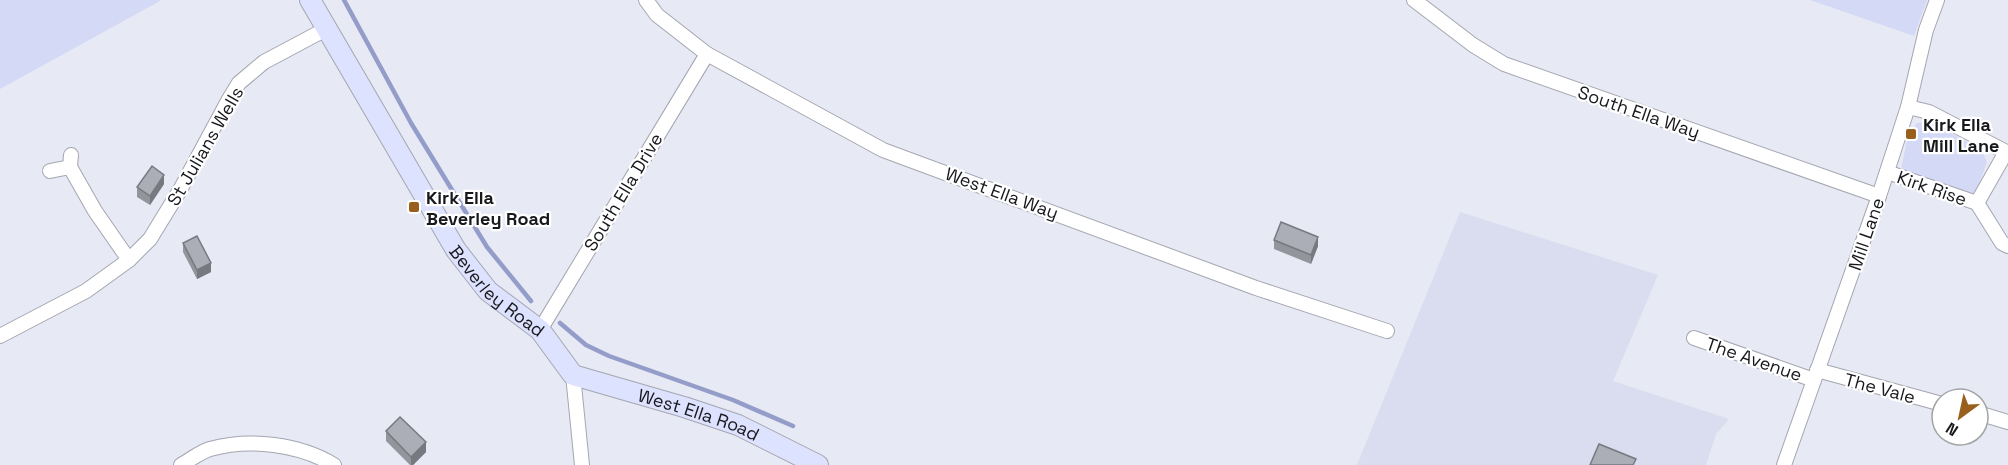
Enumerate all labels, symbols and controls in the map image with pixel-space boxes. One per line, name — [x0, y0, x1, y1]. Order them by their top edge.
street label: South Ella Way — [1575, 80, 1703, 144]
street label: St Julians Wells — [162, 82, 248, 210]
place label: Kirk Ella Mill Lane — [1923, 113, 1999, 157]
marker: Kirk Ella Mill Lane — [1904, 127, 1918, 141]
street label: South Ella Drive — [579, 129, 667, 255]
street label: West Ella Way — [942, 162, 1062, 224]
street label: Kirk Rise — [1894, 165, 1970, 211]
place label: Kirk Ella Beverley Road — [426, 186, 550, 230]
street label: Mill Lane — [1843, 195, 1889, 273]
marker: Kirk Ella Beverley Road — [407, 200, 421, 214]
street label: Beverley Road — [445, 240, 550, 341]
street label: The Avenue — [1703, 332, 1805, 386]
street label: The Vale — [1842, 367, 1918, 409]
street label: West Ella Road — [636, 383, 763, 445]
north arrow — [1930, 387, 1990, 447]
text: N — [1942, 417, 1962, 441]

